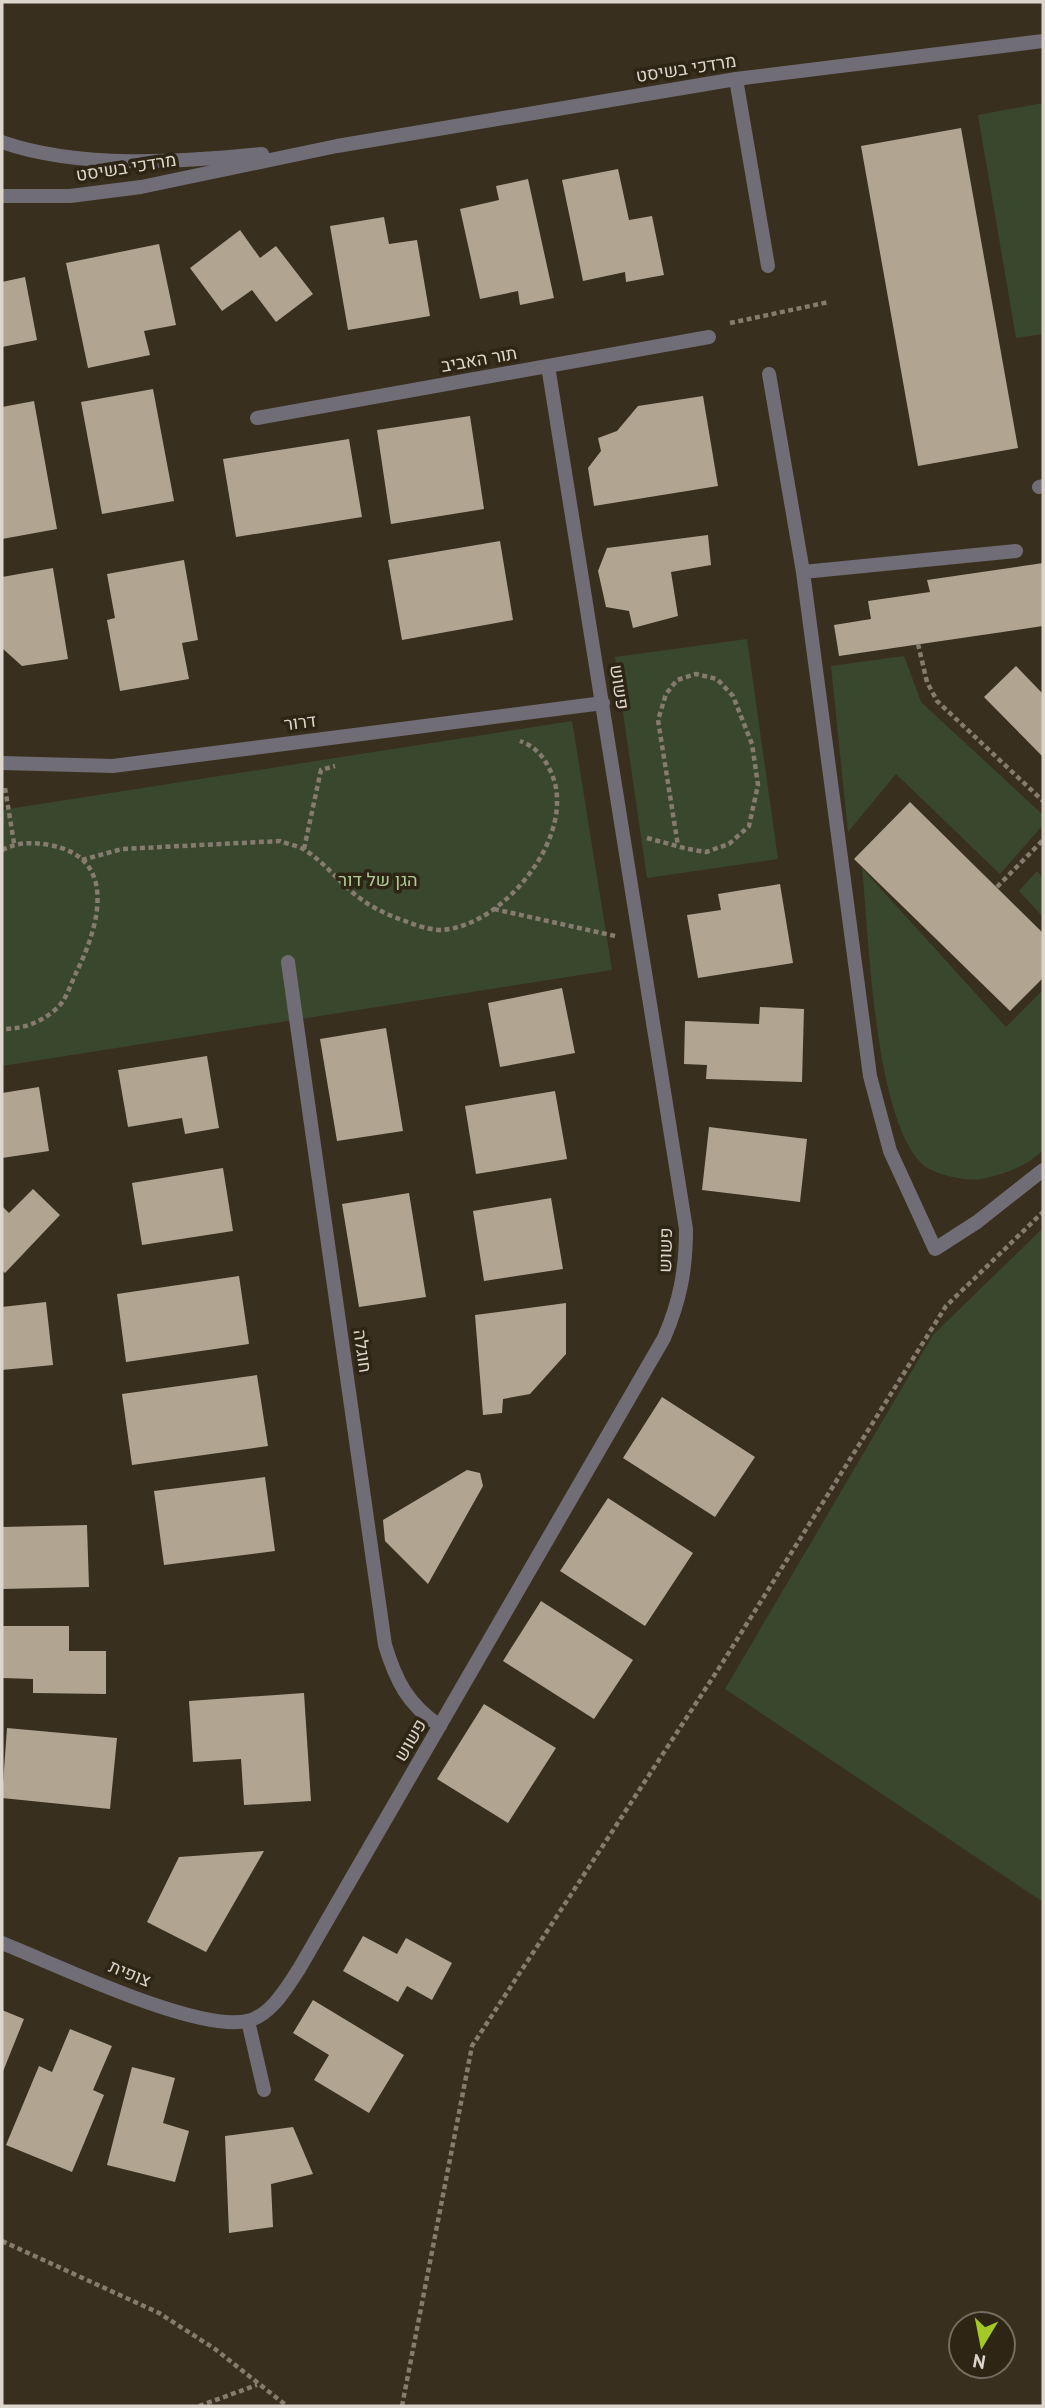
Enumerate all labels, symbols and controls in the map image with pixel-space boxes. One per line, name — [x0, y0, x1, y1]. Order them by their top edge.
street label: מרדכי בשיסט — [634, 49, 738, 87]
street label: מרדכי בשיסט — [74, 148, 178, 186]
street label: תור האביב — [439, 341, 519, 377]
street label: פשוש — [605, 663, 635, 711]
street label: דרור — [283, 709, 317, 735]
park label: הגן של דור — [338, 868, 418, 891]
street label: פשוש — [653, 1227, 677, 1273]
street label: חוגלה — [349, 1328, 377, 1374]
street label: פשוש — [389, 1715, 431, 1765]
street label: צופית — [106, 1954, 154, 1992]
north arrow — [947, 2310, 1017, 2380]
text: N — [971, 2349, 987, 2375]

